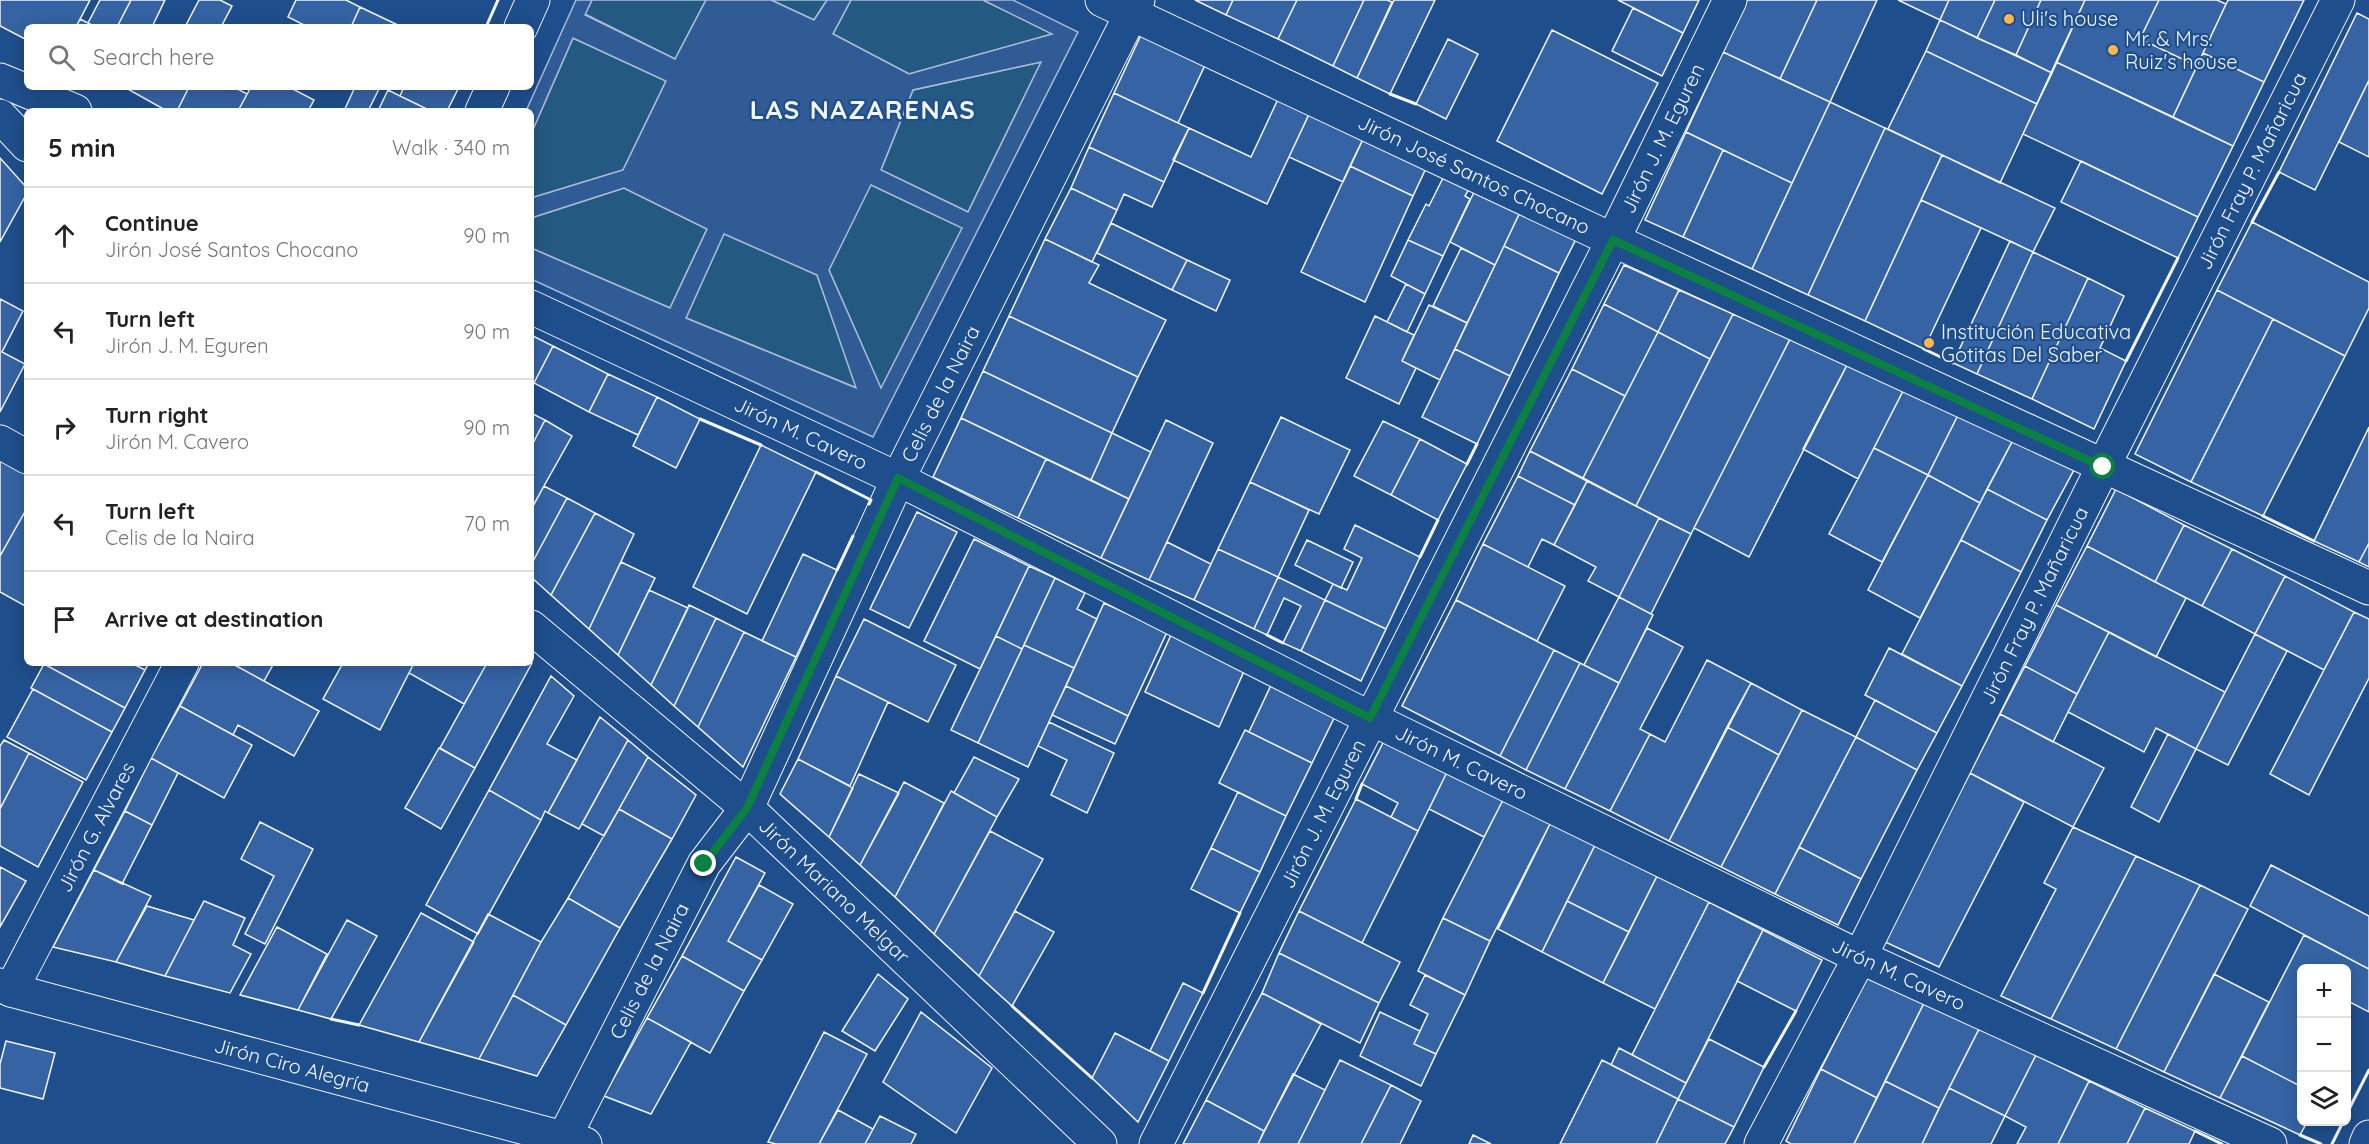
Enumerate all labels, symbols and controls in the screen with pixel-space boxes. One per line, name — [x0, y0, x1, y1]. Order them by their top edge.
place label: Uli's house — [2021, 6, 2118, 31]
marker: Uli's house — [2002, 12, 2016, 26]
search box — [24, 24, 534, 90]
place label: Mr. & Mrs. Ruiz's house — [2125, 26, 2238, 74]
icon: search — [45, 41, 78, 74]
text: Search here — [93, 43, 214, 71]
marker: Mr. & Mrs. Ruiz's house — [2106, 43, 2120, 57]
street label: Jirón J. M. Eguren — [1615, 59, 1709, 217]
street label: Jirón Fray P. Mañaricua — [2192, 68, 2312, 273]
district label: LAS NAZARENAS — [750, 93, 976, 126]
street label: Jirón José Santos Chocano — [1354, 109, 1594, 239]
text: 5 min — [48, 131, 116, 164]
text: Walk · 340 m — [392, 135, 510, 160]
text: Continue — [105, 209, 199, 237]
icon: ahead — [48, 219, 81, 252]
text: 90 m — [463, 223, 510, 248]
text: Jirón José Santos Chocano — [105, 237, 358, 262]
text: Turn left — [105, 305, 195, 333]
icon: left — [48, 315, 81, 348]
text: 90 m — [463, 319, 510, 344]
place label: Institución Educativa Gotitas Del Saber — [1941, 319, 2131, 367]
street label: Celis de la Naira — [895, 321, 985, 466]
text: Jirón J. M. Eguren — [105, 333, 269, 358]
marker: Institución Educativa Gotitas Del Saber — [1922, 336, 1936, 350]
street label: Jirón M. Cavero — [730, 391, 872, 475]
text: Turn right — [105, 401, 209, 429]
icon: right — [48, 411, 81, 444]
text: 90 m — [463, 415, 510, 440]
text: Jirón M. Cavero — [105, 429, 249, 454]
route start — [2089, 453, 2115, 479]
text: Turn left — [105, 497, 195, 525]
street label: Jirón Fray P. Mañaricua — [1974, 502, 2093, 708]
icon: left — [48, 507, 81, 540]
text: 70 m — [464, 511, 510, 536]
text: Celis de la Naira — [105, 525, 255, 550]
icon: arrive — [48, 603, 81, 636]
text: Arrive at destination — [105, 605, 323, 633]
street label: Jirón M. Cavero — [1391, 719, 1532, 805]
street label: Jirón J. M. Eguren — [1274, 735, 1371, 892]
street label: Jirón G. Alvares — [52, 758, 140, 896]
street label: Jirón Mariano Melgar — [754, 813, 915, 968]
route end — [690, 850, 716, 876]
street label: Celis de la Naira — [604, 898, 694, 1043]
street label: Jirón M. Cavero — [1828, 932, 1970, 1015]
map controls — [2297, 964, 2351, 1126]
button: + — [2297, 964, 2351, 1018]
button: − — [2297, 1018, 2351, 1072]
street label: Jirón Ciro Alegría — [212, 1032, 373, 1098]
button: layers — [2297, 1072, 2351, 1126]

